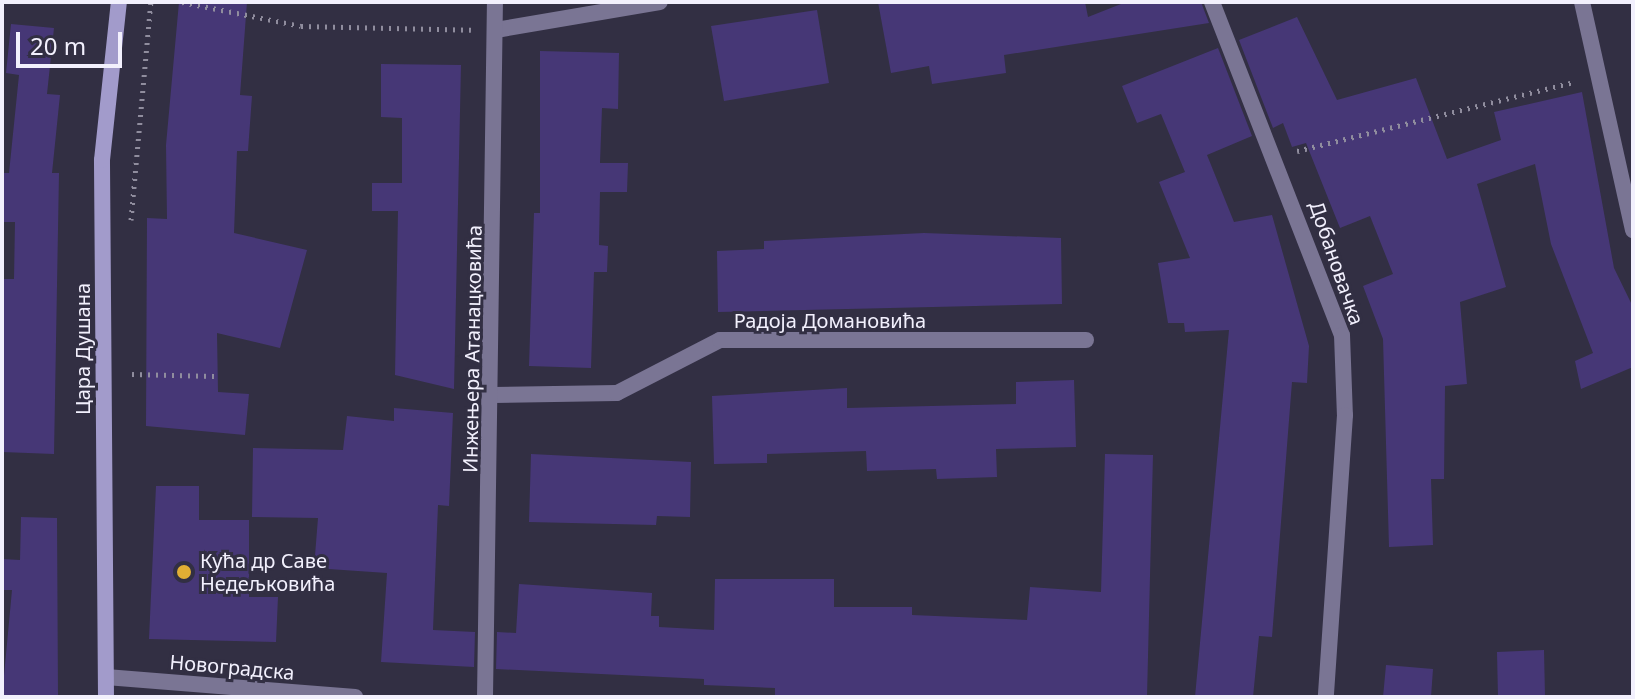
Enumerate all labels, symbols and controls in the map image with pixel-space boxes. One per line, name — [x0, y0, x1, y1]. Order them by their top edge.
scale bar — [20, 16, 126, 66]
text: 20 m — [30, 29, 86, 62]
street label: Добановачка — [1305, 198, 1369, 328]
street label: Инжењера Атанацковића — [458, 225, 486, 473]
street label: Цара Душана — [70, 283, 94, 415]
street label: Радоја Домановића — [734, 308, 926, 332]
place label: Кућа др Саве Недељковића — [200, 548, 335, 595]
marker: Кућа др Саве Недељковића — [175, 563, 193, 581]
street label: Новоградска — [169, 650, 295, 684]

